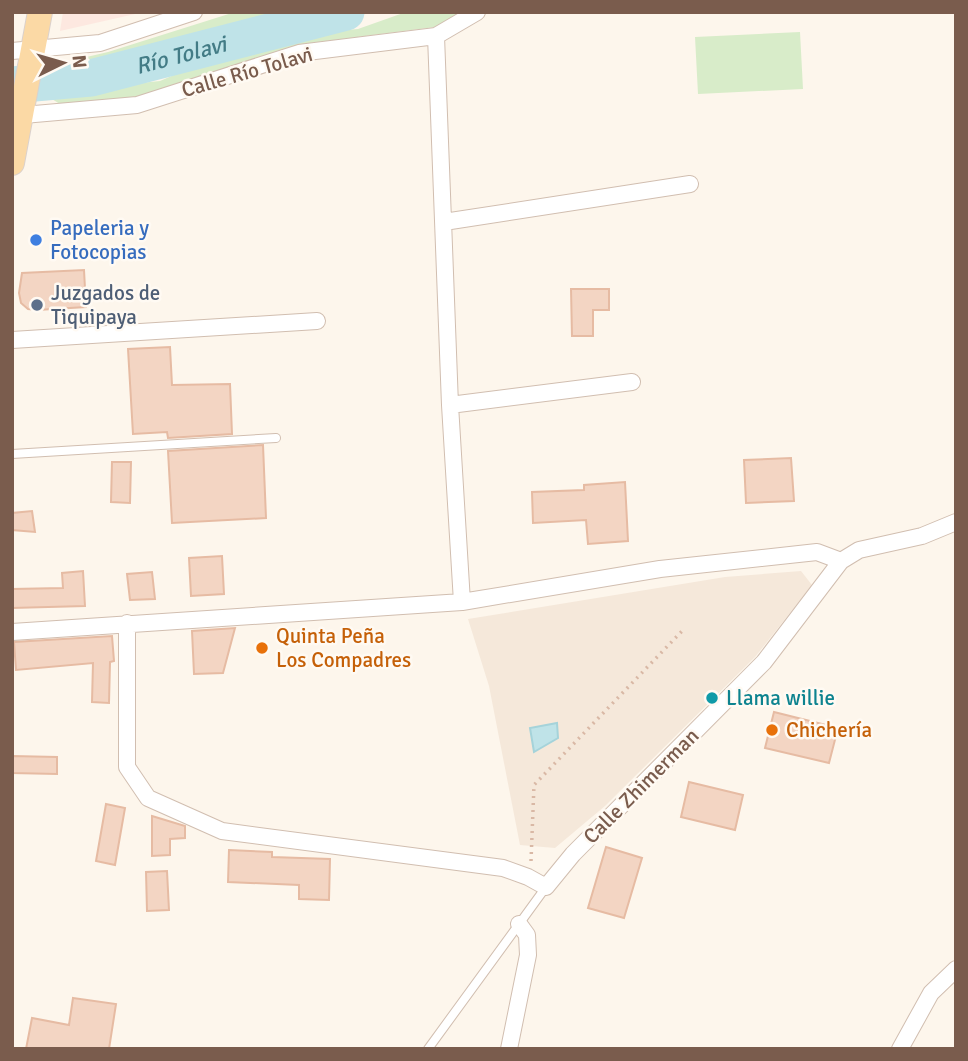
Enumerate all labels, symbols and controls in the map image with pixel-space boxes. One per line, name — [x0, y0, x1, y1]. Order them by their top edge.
north arrow — [28, 28, 98, 98]
water label: Río Tolavi — [132, 29, 232, 81]
street label: Calle Río Tolavi — [179, 41, 315, 103]
text: N — [66, 54, 91, 69]
place label: Papeleria y Fotocopias — [50, 215, 149, 265]
marker: Papeleria y Fotocopias — [28, 232, 44, 248]
place label: Juzgados de Tiquipaya — [51, 280, 160, 330]
marker: Juzgados de Tiquipaya — [29, 297, 45, 313]
place label: Quinta Peña Los Compadres — [276, 623, 411, 673]
marker: Quinta Peña Los Compadres — [254, 640, 270, 656]
place label: Llama willie — [726, 685, 835, 711]
marker: Llama willie — [704, 690, 720, 706]
place label: Chichería — [786, 717, 872, 743]
marker: Chichería — [764, 722, 780, 738]
street label: Calle Zhimerman — [578, 723, 704, 849]

